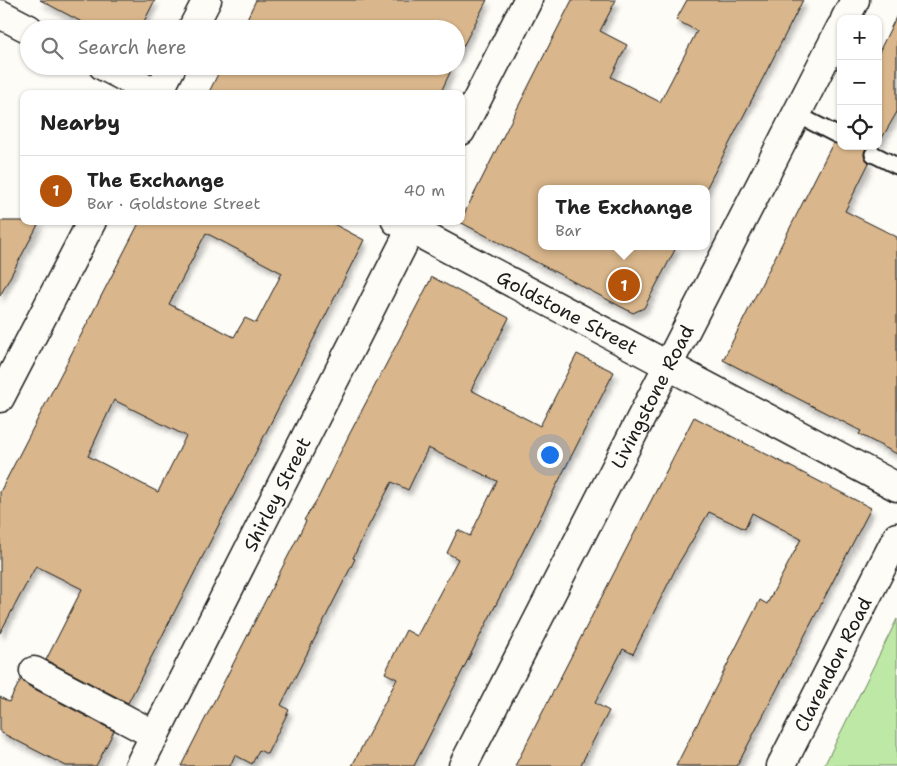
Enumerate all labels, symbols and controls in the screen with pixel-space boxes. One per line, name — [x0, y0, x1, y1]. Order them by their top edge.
map controls — [837, 15, 882, 150]
button: + — [837, 15, 882, 60]
search box — [20, 20, 465, 75]
icon: search — [38, 34, 66, 62]
text: Search here — [78, 35, 187, 60]
button: − — [837, 60, 882, 105]
button: locate — [837, 105, 882, 150]
text: Nearby — [40, 109, 120, 137]
text: The Exchange — [87, 168, 224, 193]
text: 1 — [52, 180, 60, 201]
text: 40 m — [403, 180, 445, 201]
popup — [538, 185, 710, 250]
text: Bar · Goldstone Street — [87, 193, 260, 214]
text: The Exchange — [555, 195, 693, 220]
text: Bar — [555, 220, 582, 241]
street label: Goldstone Street — [492, 264, 642, 360]
pin: 1 — [608, 266, 640, 304]
street label: Livingstone Road — [605, 320, 699, 473]
street label: Shirley Street — [237, 432, 316, 555]
your location — [537, 442, 563, 468]
street label: Clarendon Road — [788, 593, 877, 736]

